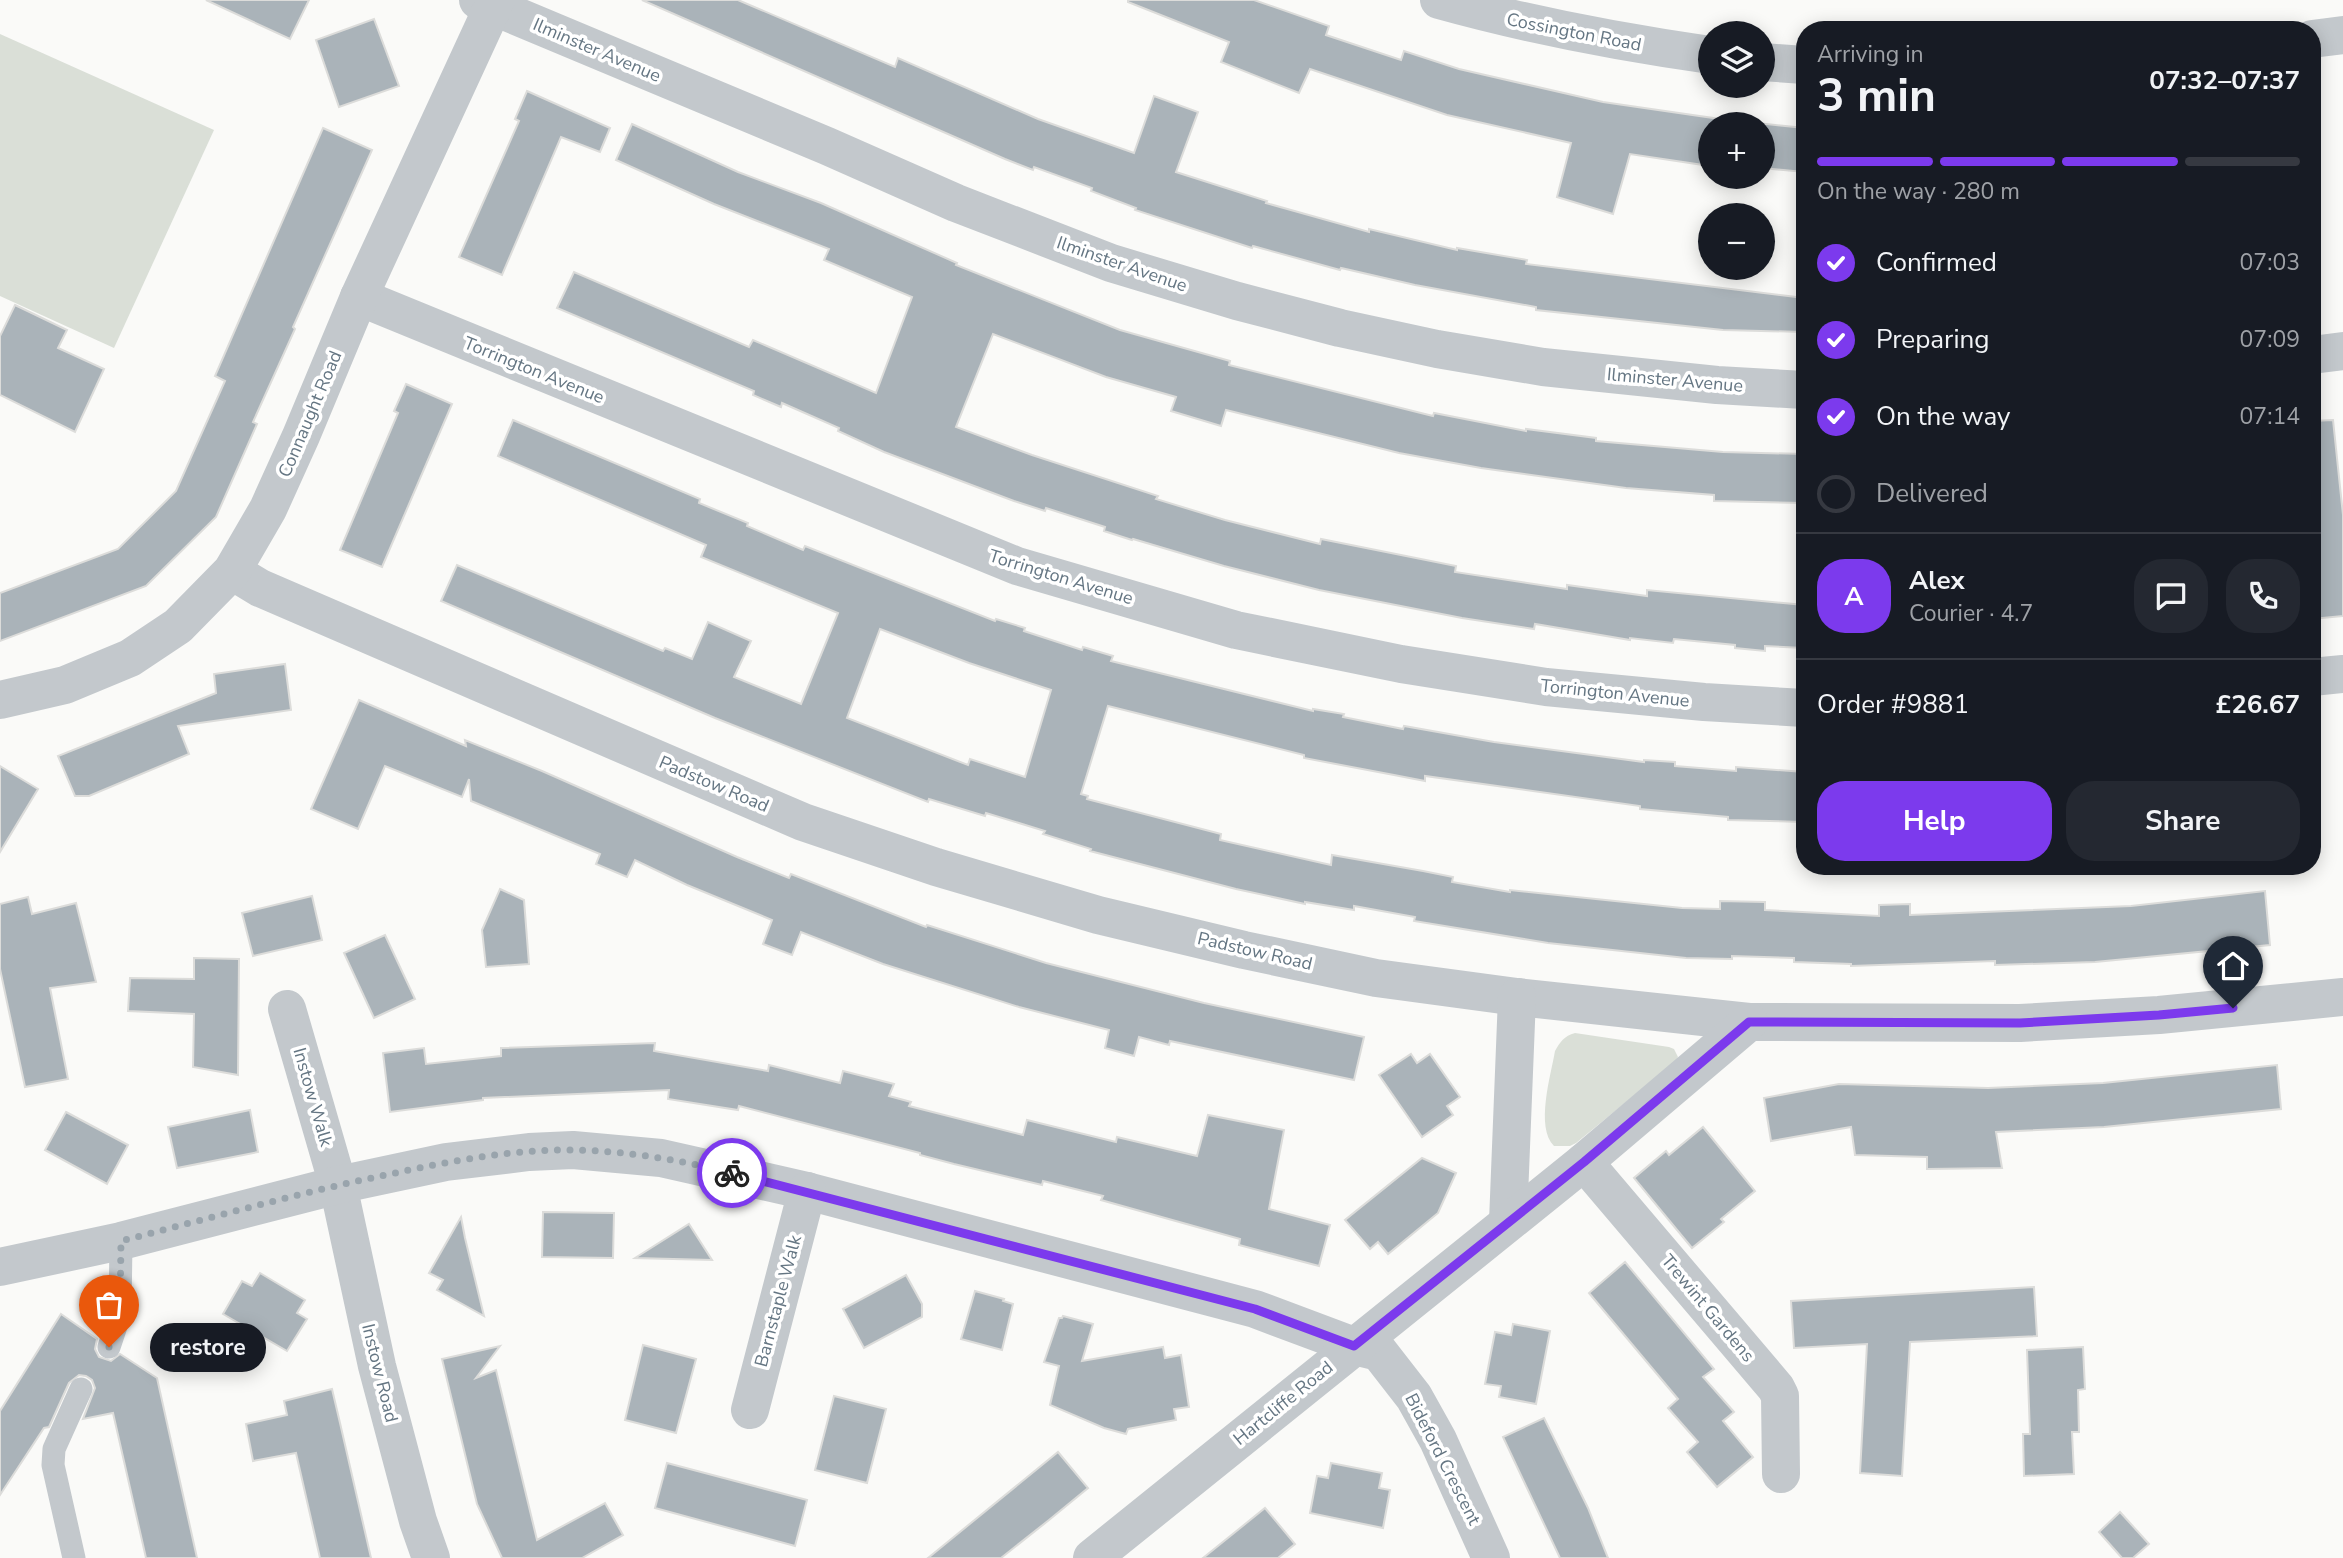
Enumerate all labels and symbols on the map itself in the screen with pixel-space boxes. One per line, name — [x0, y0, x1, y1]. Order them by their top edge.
street label: Cossington Road — [1505, 7, 1643, 57]
street label: Ilminster Avenue — [530, 12, 664, 88]
street label: Ilminster Avenue — [1054, 230, 1190, 298]
street label: Torrington Avenue — [460, 331, 608, 409]
street label: Connaught Road — [273, 347, 347, 481]
street label: Ilminster Avenue — [1606, 362, 1744, 398]
street label: Torrington Avenue — [986, 544, 1136, 610]
street label: Torrington Avenue — [1539, 673, 1691, 713]
street label: Padstow Road — [655, 750, 773, 818]
street label: Padstow Road — [1195, 926, 1315, 976]
pin — [2203, 936, 2263, 1008]
street label: Instow Walk — [287, 1045, 339, 1150]
courier — [697, 1138, 767, 1208]
street label: Barnstaple Walk — [749, 1232, 807, 1369]
street label: Trewint Gardens — [1656, 1249, 1760, 1367]
pin — [79, 1275, 139, 1347]
street label: Instow Road — [356, 1321, 404, 1425]
callout: restore — [151, 1322, 266, 1372]
street label: Hartcliffe Road — [1228, 1355, 1338, 1451]
street label: Bideford Crescent — [1399, 1389, 1487, 1529]

